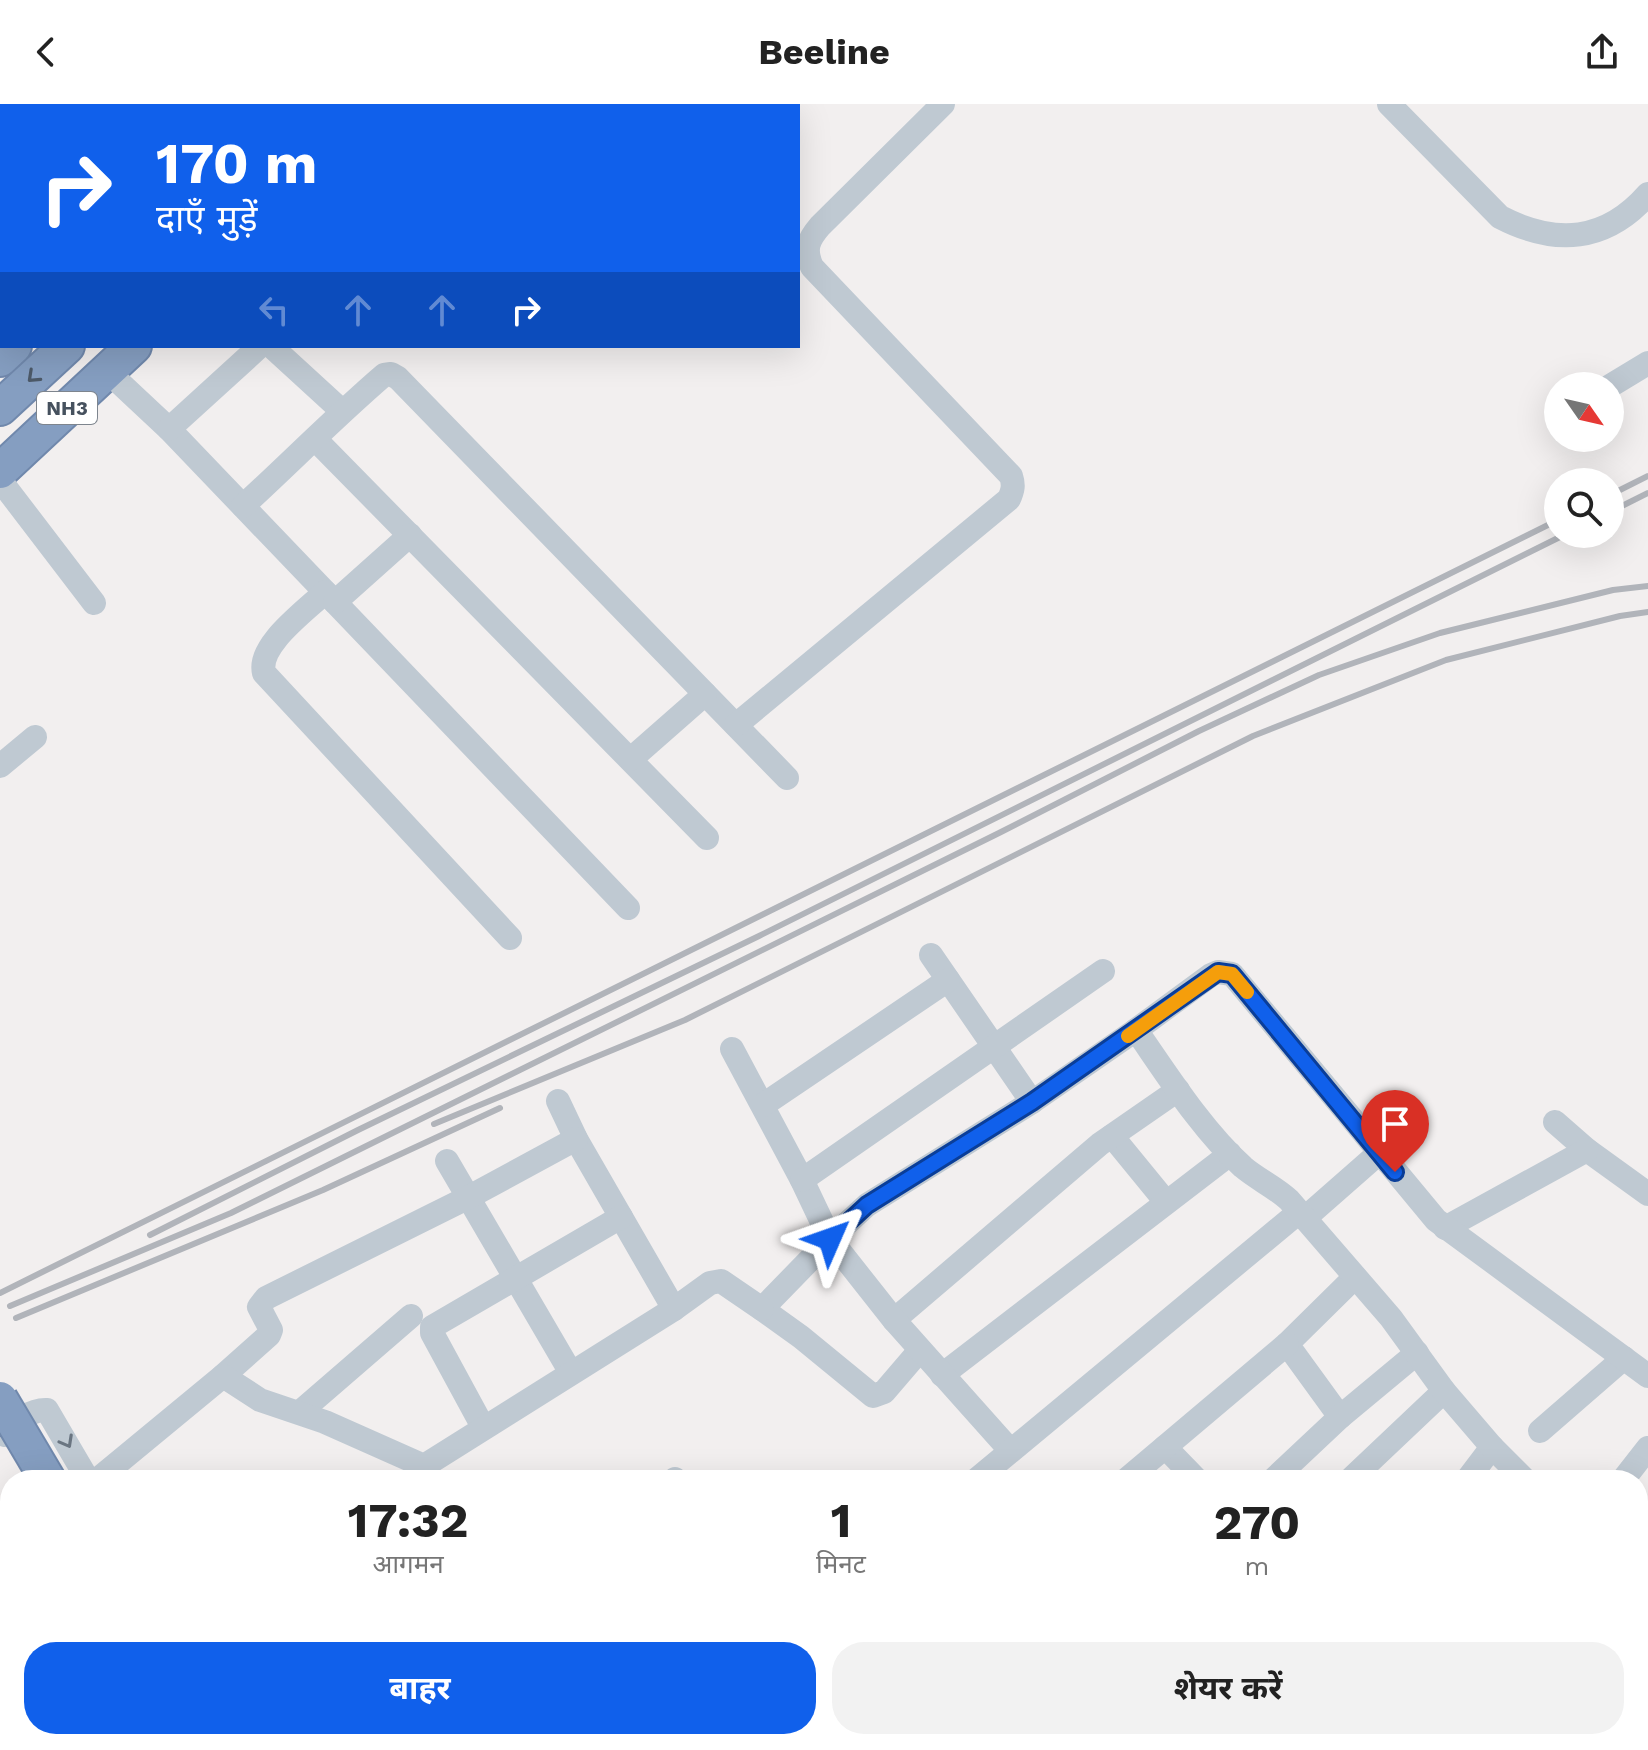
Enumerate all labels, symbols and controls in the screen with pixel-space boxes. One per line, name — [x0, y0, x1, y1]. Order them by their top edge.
icon: back — [24, 30, 68, 74]
icon: share — [1580, 30, 1624, 74]
text: Beeline — [758, 31, 890, 73]
text: 170 m — [156, 131, 318, 197]
icon: right — [24, 136, 128, 240]
text: दाएँ मुड़ें — [156, 198, 257, 240]
icon: left — [252, 288, 296, 332]
icon: ahead — [336, 288, 380, 332]
icon: ahead — [420, 288, 464, 332]
icon: right — [504, 288, 548, 332]
one-way arrow — [28, 368, 43, 382]
north arrow — [1544, 372, 1624, 452]
map controls — [1544, 372, 1624, 548]
road number: NH3 — [37, 392, 97, 424]
button: search — [1544, 468, 1624, 548]
pin — [1361, 1090, 1429, 1172]
icon: arrive — [1373, 1102, 1417, 1146]
position arrow — [788, 1197, 872, 1281]
one-way arrow — [57, 1433, 72, 1448]
text: 17:32 — [348, 1492, 468, 1549]
text: 1 — [831, 1492, 851, 1549]
text: 270 — [1214, 1494, 1300, 1551]
text: आगमन — [372, 1549, 444, 1579]
text: मिनट — [816, 1549, 866, 1579]
text: m — [1245, 1551, 1269, 1581]
button: बाहर — [24, 1642, 816, 1734]
button: शेयर करें — [832, 1642, 1624, 1734]

